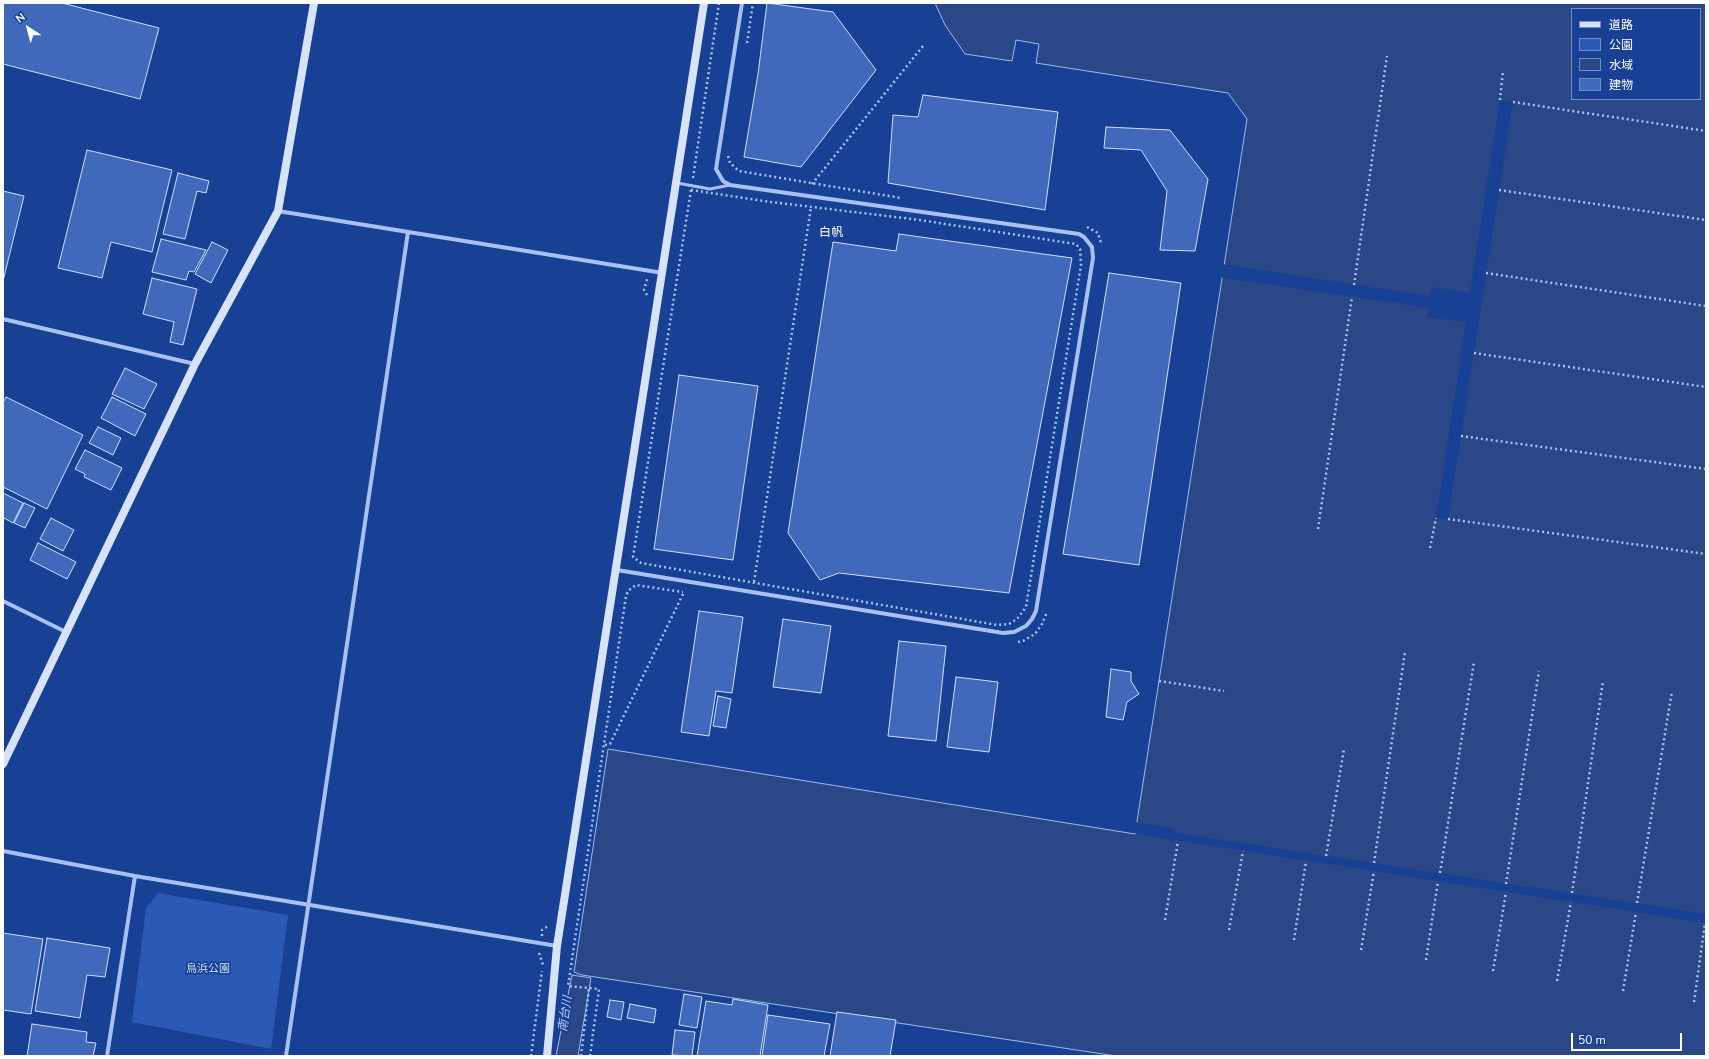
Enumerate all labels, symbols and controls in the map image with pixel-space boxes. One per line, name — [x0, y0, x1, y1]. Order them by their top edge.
north arrow — [8, 8, 48, 48]
legend — [1571, 8, 1701, 100]
text: N — [13, 9, 28, 26]
text: 道路 — [1609, 17, 1633, 33]
text: 公園 — [1609, 37, 1633, 53]
text: 水域 — [1609, 57, 1633, 73]
text: 建物 — [1609, 77, 1633, 93]
district label: 白帆 — [819, 226, 843, 240]
park label: 鳥浜公園 — [186, 962, 230, 976]
water label: 南台川 — [556, 995, 576, 1033]
scale bar — [1573, 1025, 1684, 1051]
text: 50 m — [1578, 1032, 1606, 1048]

